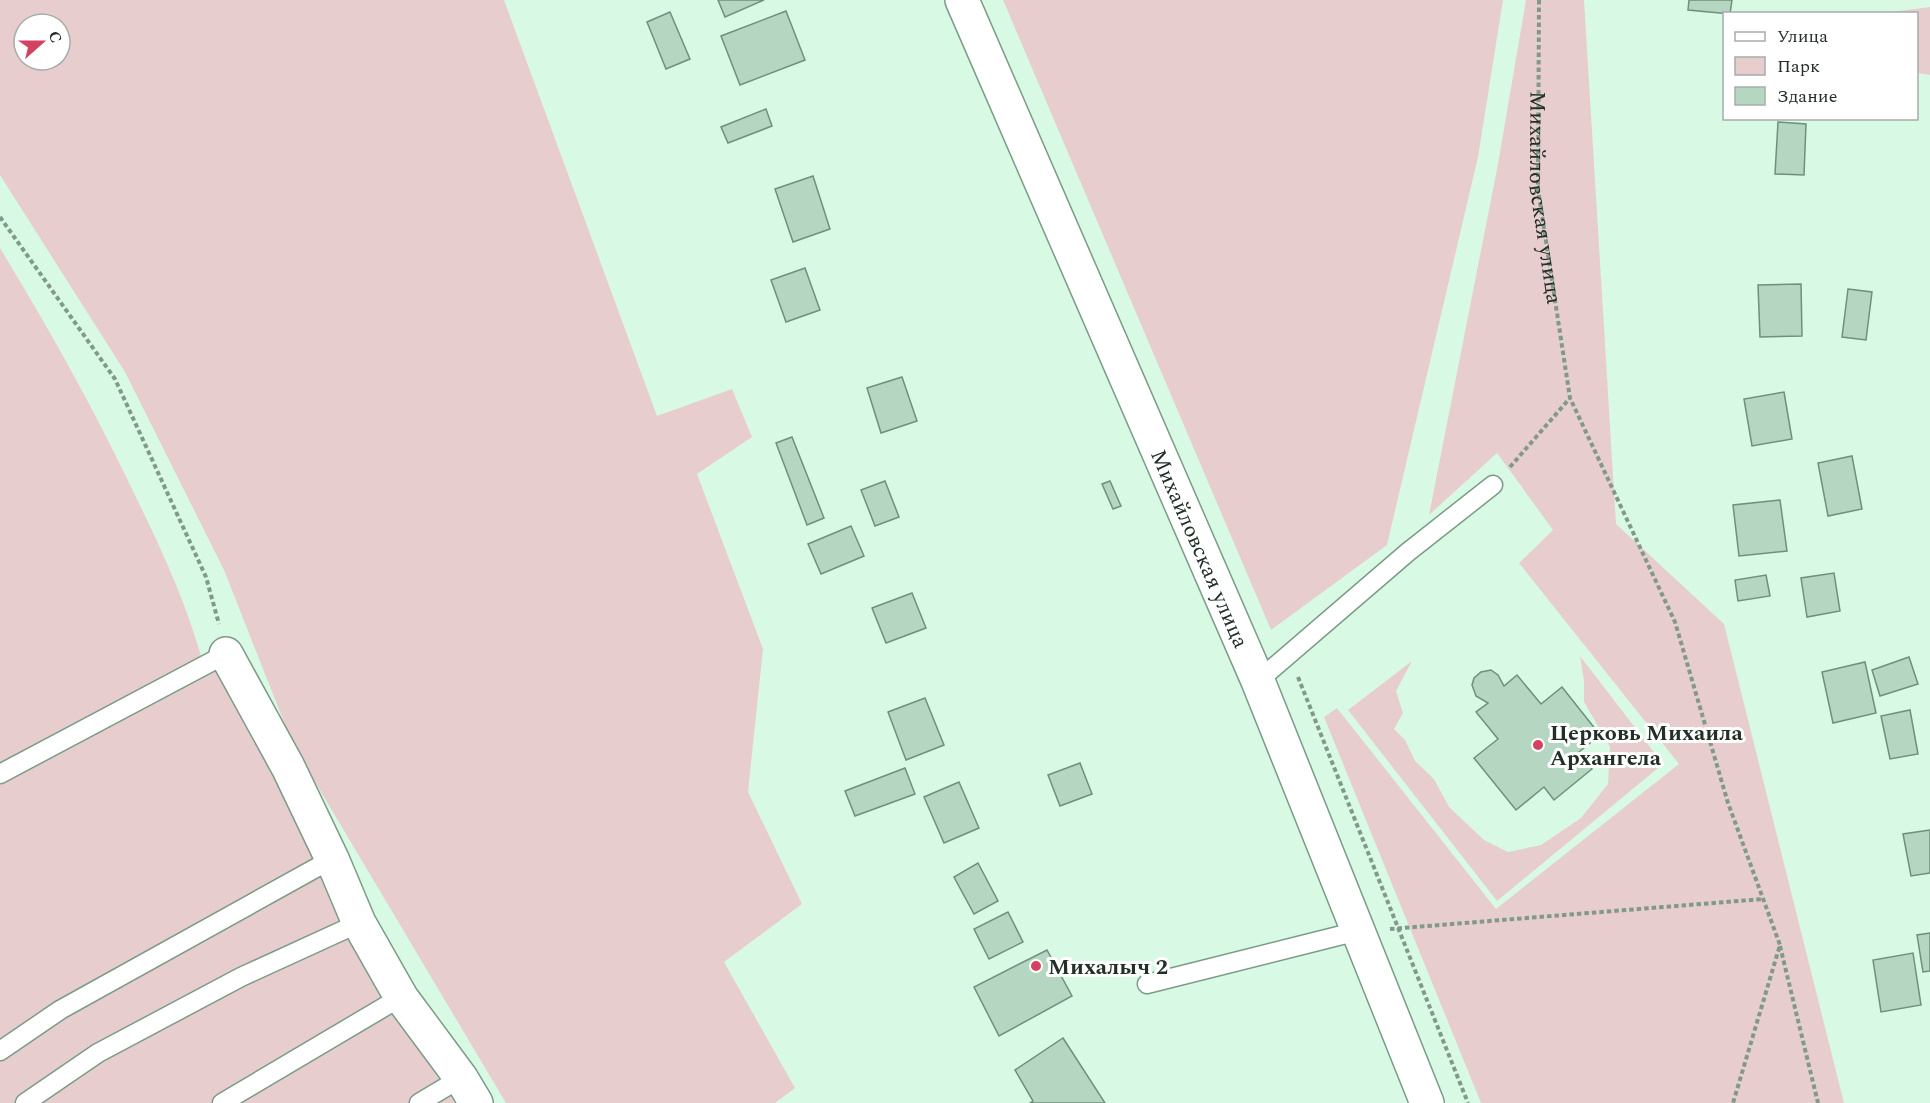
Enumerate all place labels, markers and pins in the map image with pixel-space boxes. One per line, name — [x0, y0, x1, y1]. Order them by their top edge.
place label: Церковь Михаила Архангела — [1550, 717, 1743, 775]
marker: Церковь Михаила Архангела — [1531, 738, 1545, 752]
place label: Михалыч 2 — [1048, 951, 1168, 984]
marker: Михалыч 2 — [1029, 959, 1043, 973]

